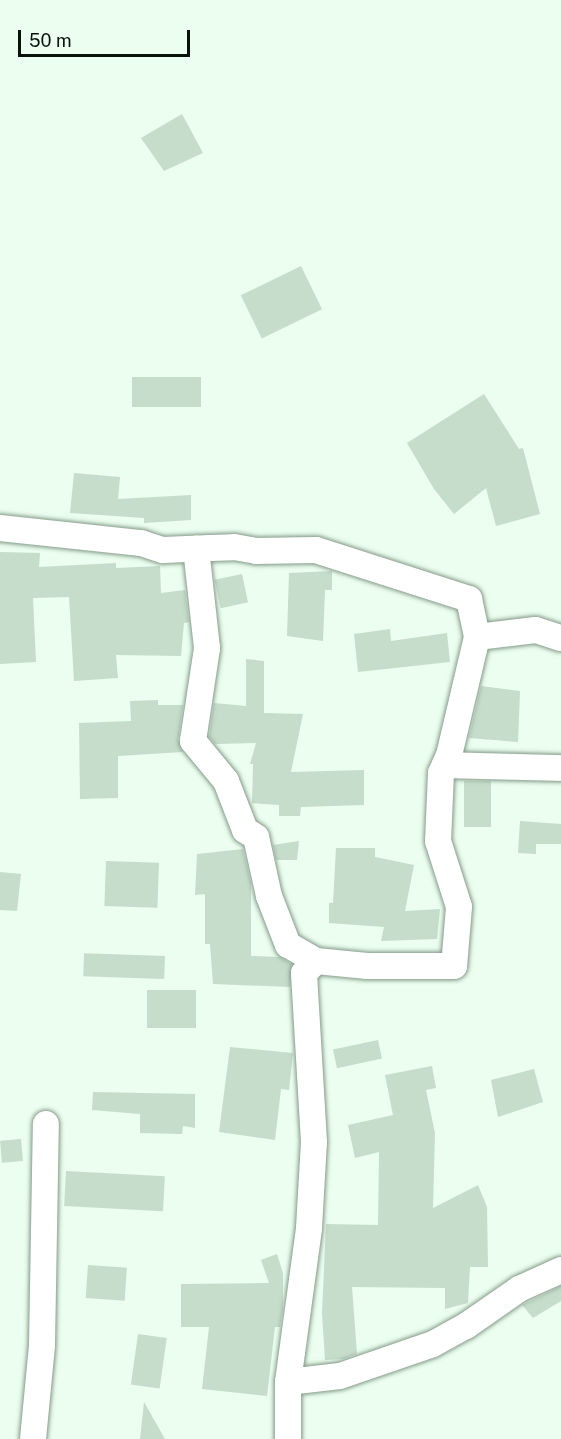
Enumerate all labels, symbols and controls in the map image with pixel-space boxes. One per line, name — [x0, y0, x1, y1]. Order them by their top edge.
scale bar — [21, 18, 194, 56]
text: 50 m — [29, 30, 72, 51]

